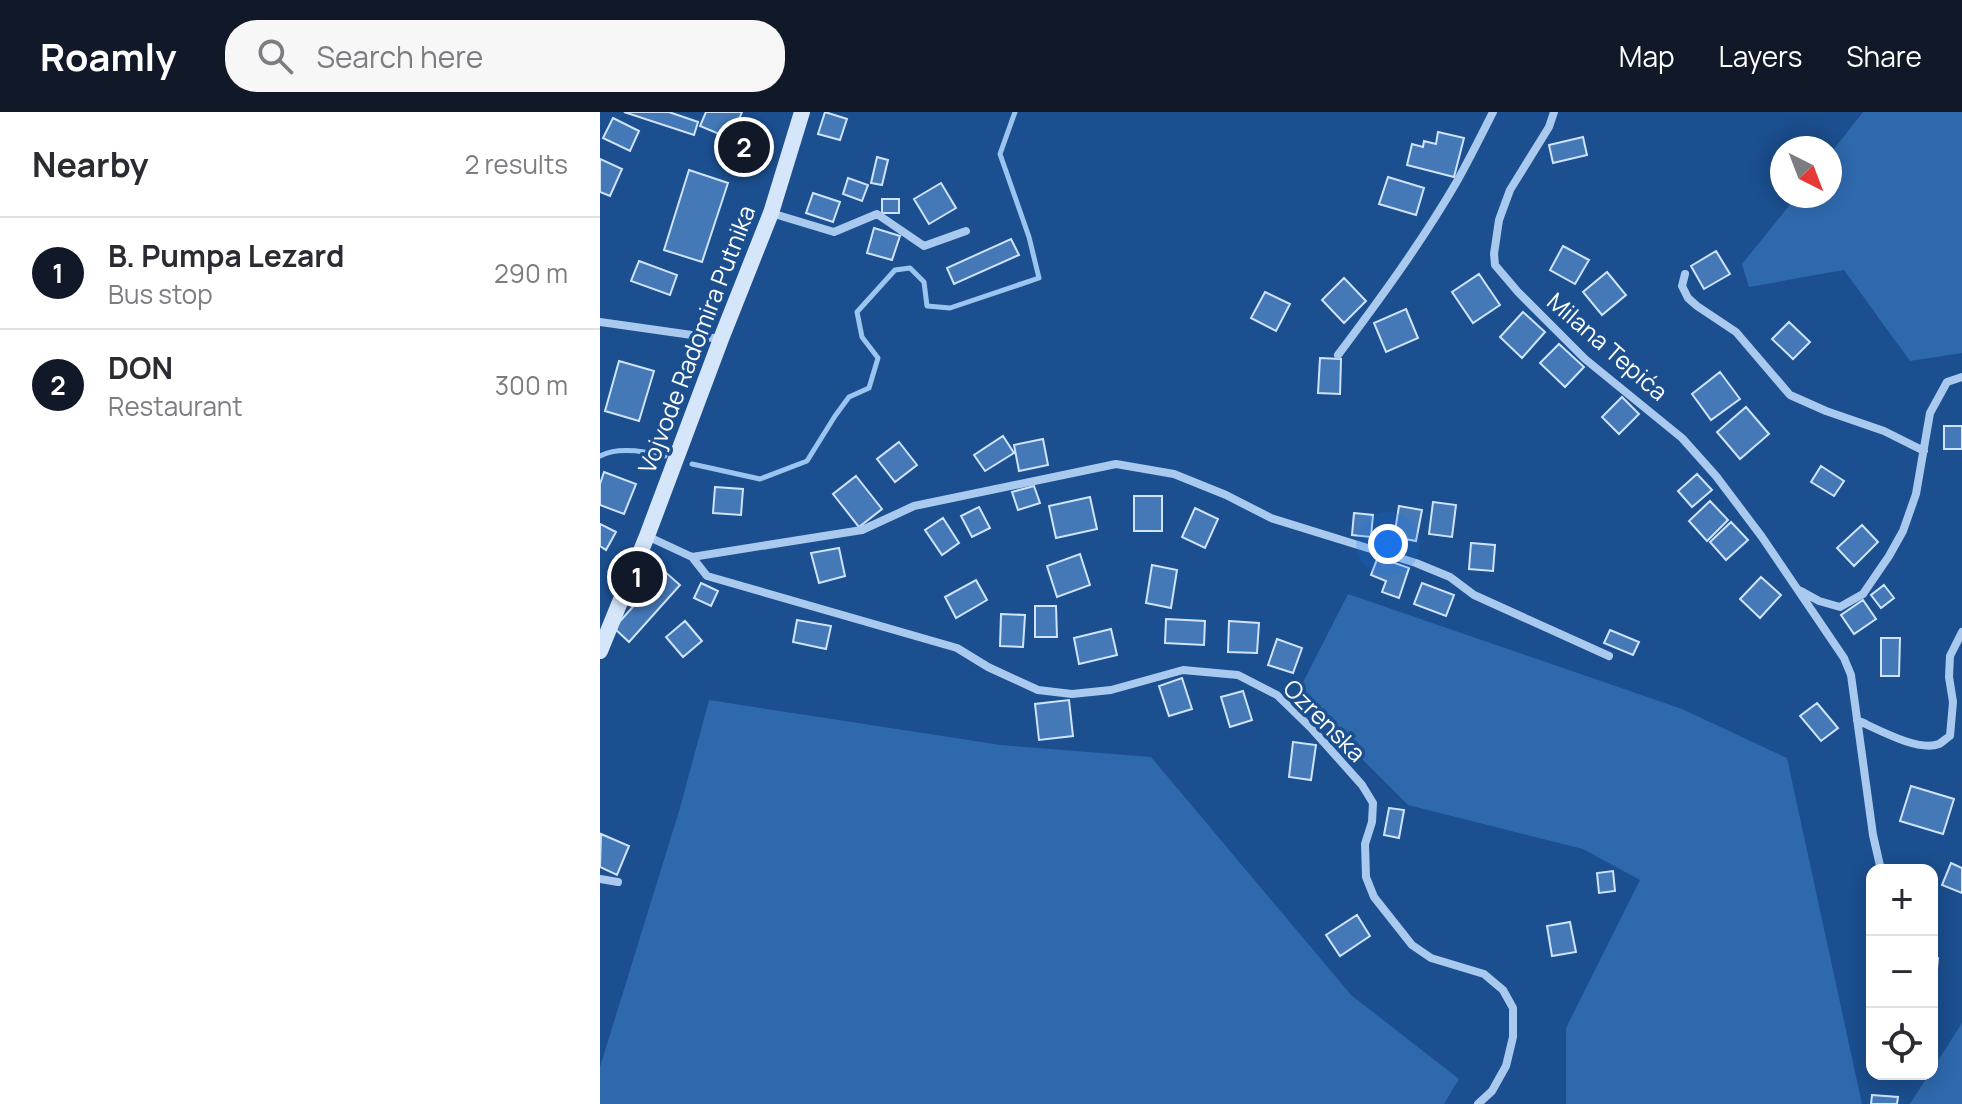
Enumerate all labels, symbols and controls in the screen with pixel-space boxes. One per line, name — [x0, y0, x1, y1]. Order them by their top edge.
search box — [225, 20, 785, 92]
text: Roamly — [40, 30, 177, 82]
icon: search — [253, 34, 297, 78]
text: Search here — [317, 36, 483, 77]
text: Map — [1619, 37, 1675, 75]
text: Layers — [1719, 37, 1802, 75]
text: Share — [1846, 37, 1922, 75]
pin: 2 — [718, 117, 770, 177]
north arrow — [1770, 136, 1842, 208]
text: Nearby — [32, 141, 148, 187]
text: 2 results — [464, 146, 568, 182]
street label: Vojvode Radomira Putnika — [630, 200, 762, 478]
text: B. Pumpa Lezard — [108, 235, 344, 276]
text: 1 — [52, 255, 64, 291]
text: 290 m — [494, 255, 568, 291]
text: Bus stop — [108, 276, 213, 312]
street label: Milana Tepića — [1541, 285, 1675, 407]
text: DON — [108, 347, 173, 388]
text: 2 — [50, 367, 66, 403]
text: 300 m — [495, 367, 568, 403]
text: Restaurant — [108, 388, 243, 424]
your location — [1368, 524, 1408, 564]
pin: 1 — [611, 547, 663, 607]
street label: Ozrenska — [1276, 671, 1374, 769]
map controls — [1866, 864, 1938, 1080]
button: + — [1866, 864, 1938, 936]
button: − — [1866, 936, 1938, 1008]
button: locate — [1866, 1008, 1938, 1080]

